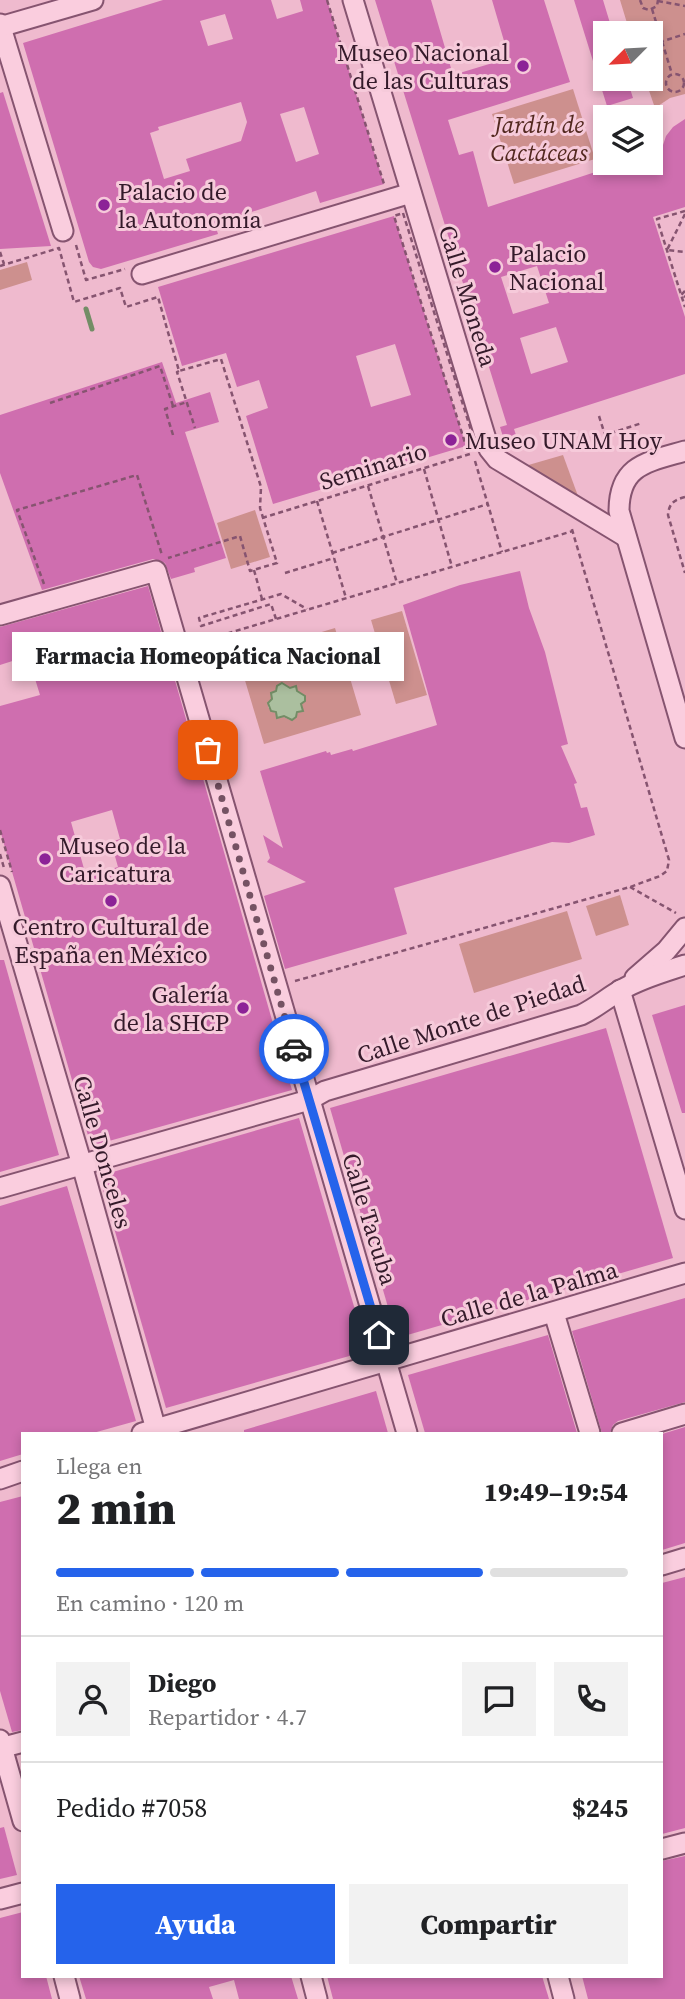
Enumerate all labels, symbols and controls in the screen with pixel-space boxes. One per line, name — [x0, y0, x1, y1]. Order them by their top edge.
north arrow — [593, 21, 663, 91]
map controls — [593, 21, 663, 175]
place label: Museo Nacional de las Culturas — [337, 36, 509, 97]
marker: Museo Nacional de las Culturas — [515, 58, 531, 74]
button: layers — [593, 105, 663, 175]
park label: Jardín de Cactáceas — [490, 108, 588, 169]
place label: Palacio de la Autonomía — [118, 175, 263, 236]
marker: Palacio de la Autonomía — [96, 197, 112, 213]
street label: Calle Moneda — [431, 221, 505, 371]
place label: Palacio Nacional — [509, 237, 605, 298]
marker: Palacio Nacional — [487, 259, 503, 275]
place label: Museo UNAM Hoy — [465, 424, 663, 457]
marker: Museo UNAM Hoy — [443, 432, 459, 448]
street label: Seminario — [315, 434, 431, 498]
callout: Farmacia Homeopática Nacional — [12, 631, 404, 680]
text: Farmacia Homeopática Nacional — [35, 640, 381, 672]
pin — [178, 720, 238, 780]
icon: bag — [189, 731, 227, 769]
place label: Museo de la Caricatura — [59, 829, 187, 890]
marker: Museo de la Caricatura — [37, 851, 53, 867]
marker: Centro Cultural de España en México — [103, 893, 119, 909]
place label: Centro Cultural de España en México — [13, 910, 209, 971]
street label: Calle Monte de Piedad — [353, 966, 590, 1072]
place label: Galería de la SHCP — [113, 978, 230, 1039]
marker: Galería de la SHCP — [235, 1000, 251, 1016]
courier — [259, 1014, 329, 1084]
icon: car — [275, 1030, 313, 1068]
street label: Calle Donceles — [65, 1072, 141, 1232]
street label: Calle Tacuba — [334, 1149, 406, 1290]
street label: Calle de la Palma — [436, 1253, 622, 1335]
pin — [349, 1305, 409, 1365]
icon: home — [360, 1316, 398, 1354]
text: Llega en — [56, 1450, 142, 1482]
text: 19:49–19:54 — [484, 1474, 628, 1510]
text: 2 min — [56, 1476, 176, 1539]
text: En camino · 120 m — [56, 1587, 244, 1619]
button: person — [56, 1662, 130, 1736]
button: chat — [462, 1662, 536, 1736]
button: phone — [554, 1662, 628, 1736]
text: Diego — [148, 1665, 216, 1701]
text: Repartidor · 4.7 — [148, 1701, 307, 1733]
text: Pedido #7058 — [56, 1790, 207, 1826]
text: $245 — [572, 1790, 628, 1826]
button: Ayuda — [56, 1884, 335, 1964]
button: Compartir — [349, 1884, 628, 1964]

